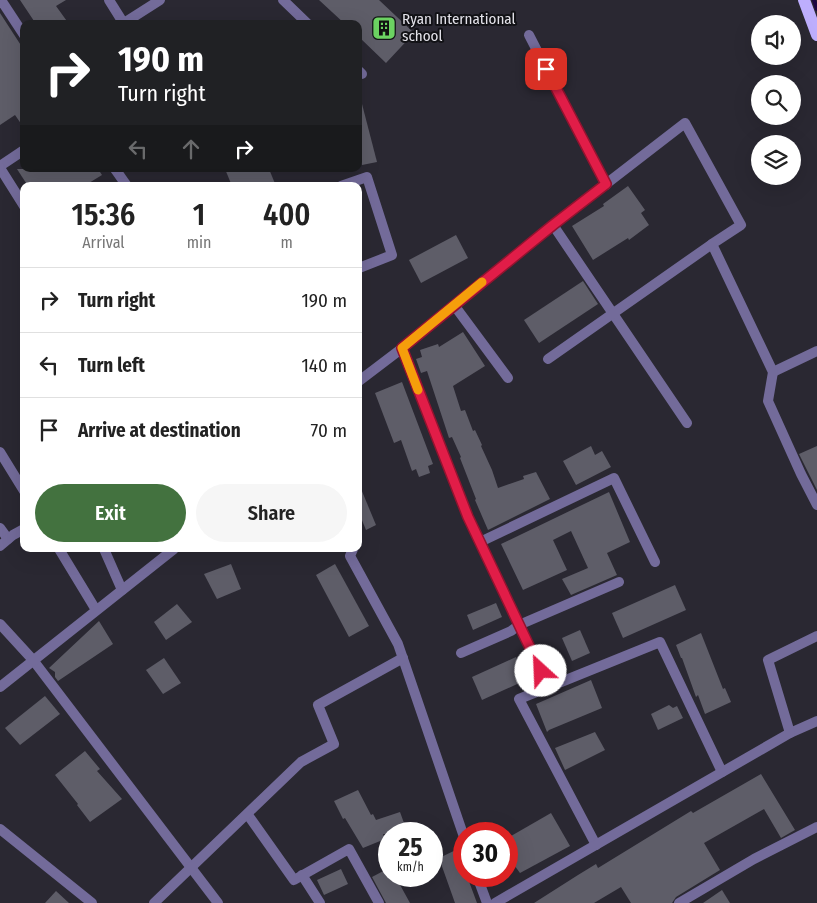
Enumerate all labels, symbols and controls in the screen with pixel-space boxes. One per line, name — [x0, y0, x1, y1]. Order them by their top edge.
place label: Ryan International school — [402, 10, 516, 45]
building icon: Ryan International school — [371, 15, 397, 41]
map controls — [751, 15, 801, 185]
button: sound — [751, 15, 801, 65]
text: 190 m — [118, 38, 204, 80]
icon: right — [35, 40, 100, 105]
pin — [525, 48, 567, 90]
icon: arrive — [532, 55, 560, 83]
button: search — [751, 75, 801, 125]
text: Turn right — [118, 80, 206, 107]
icon: left — [124, 135, 152, 163]
icon: ahead — [177, 135, 205, 163]
icon: right — [230, 135, 258, 163]
button: layers — [751, 135, 801, 185]
text: 15:36 — [71, 197, 135, 233]
text: 1 — [193, 197, 205, 233]
text: 400 — [263, 197, 310, 233]
text: Arrival — [82, 233, 125, 252]
text: min — [187, 233, 211, 252]
text: m — [281, 233, 293, 252]
icon: right — [35, 286, 63, 314]
text: Turn right — [78, 289, 155, 312]
text: 190 m — [301, 289, 347, 312]
icon: left — [35, 351, 63, 379]
text: Turn left — [78, 354, 145, 377]
text: 140 m — [301, 354, 347, 377]
icon: arrive — [35, 416, 63, 444]
text: Arrive at destination — [78, 419, 241, 442]
text: 70 m — [311, 419, 347, 442]
button: Exit — [35, 484, 186, 542]
button: Share — [196, 484, 347, 542]
position arrow — [514, 644, 566, 696]
speed limit sign: 30 — [453, 822, 518, 887]
text: 25 — [399, 833, 422, 863]
text: km/h — [397, 860, 424, 874]

